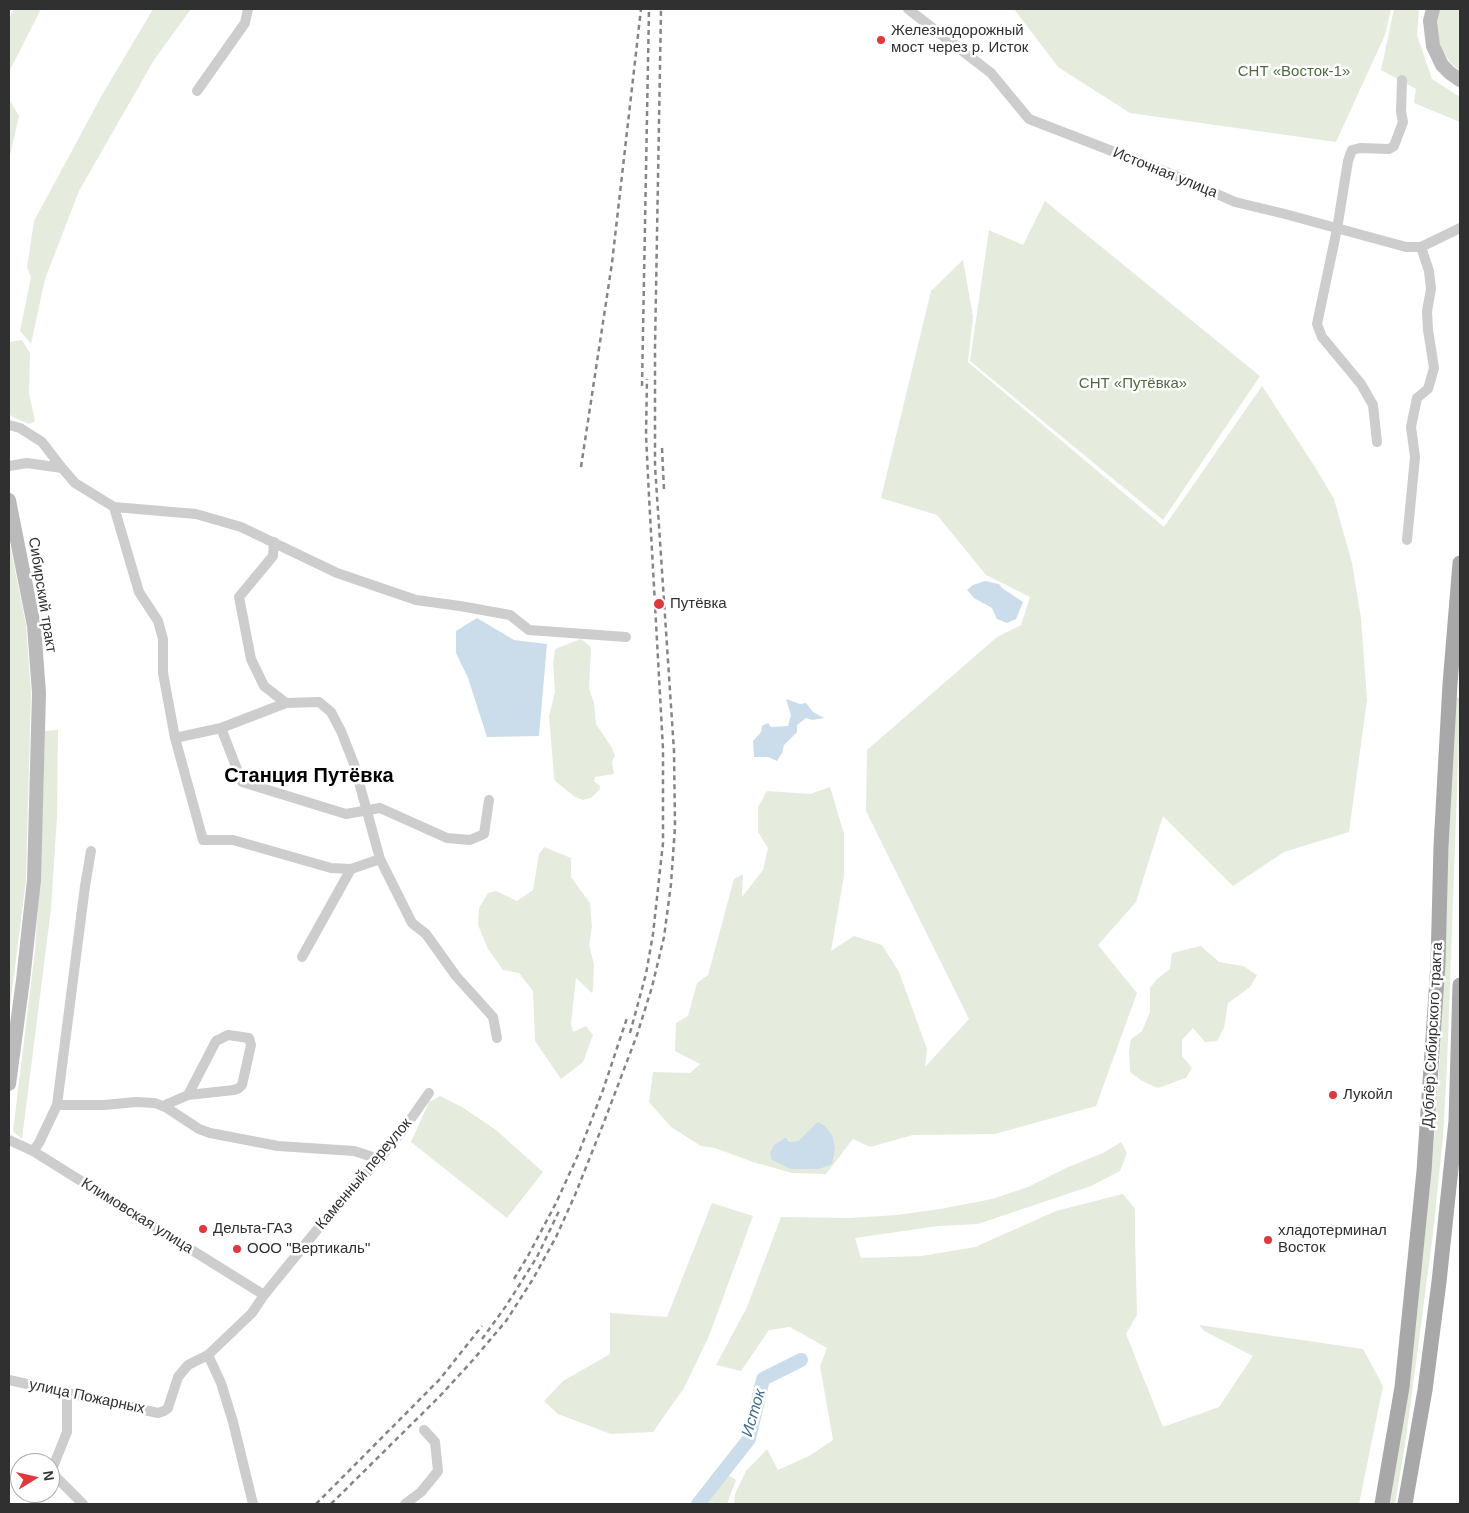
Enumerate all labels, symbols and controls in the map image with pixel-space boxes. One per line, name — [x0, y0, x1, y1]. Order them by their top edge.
place label: Железнодорожный мост через р. Исток — [891, 22, 1028, 57]
marker: Железнодорожный мост через р. Исток — [875, 34, 887, 46]
park label: СНТ «Восток-1» — [1238, 63, 1350, 81]
street label: Источная улица — [1110, 144, 1220, 202]
park label: СНТ «Путёвка» — [1079, 375, 1187, 393]
street label: Сибирский тракт — [24, 536, 60, 654]
place label: Путёвка — [670, 595, 727, 613]
marker: Путёвка — [652, 597, 666, 611]
district label: Станция Путёвка — [224, 764, 394, 788]
street label: Дублёр Сибирского тракта — [1419, 942, 1447, 1128]
place label: Лукойл — [1343, 1086, 1393, 1104]
marker: Лукойл — [1327, 1089, 1339, 1101]
street label: Каменный переулок — [312, 1115, 416, 1233]
street label: Климовская улица — [78, 1174, 196, 1258]
place label: Дельта-ГАЗ — [213, 1220, 292, 1238]
place label: хладотерминал Восток — [1278, 1222, 1387, 1257]
marker: Дельта-ГАЗ — [197, 1223, 209, 1235]
marker: хладотерминал Восток — [1262, 1234, 1274, 1246]
place label: ООО "Вертикаль" — [247, 1240, 370, 1258]
marker: ООО "Вертикаль" — [231, 1243, 243, 1255]
street label: улица Пожарных — [28, 1376, 146, 1418]
water label: Исток — [738, 1387, 770, 1439]
north arrow — [10, 1453, 60, 1503]
text: N — [40, 1470, 58, 1482]

